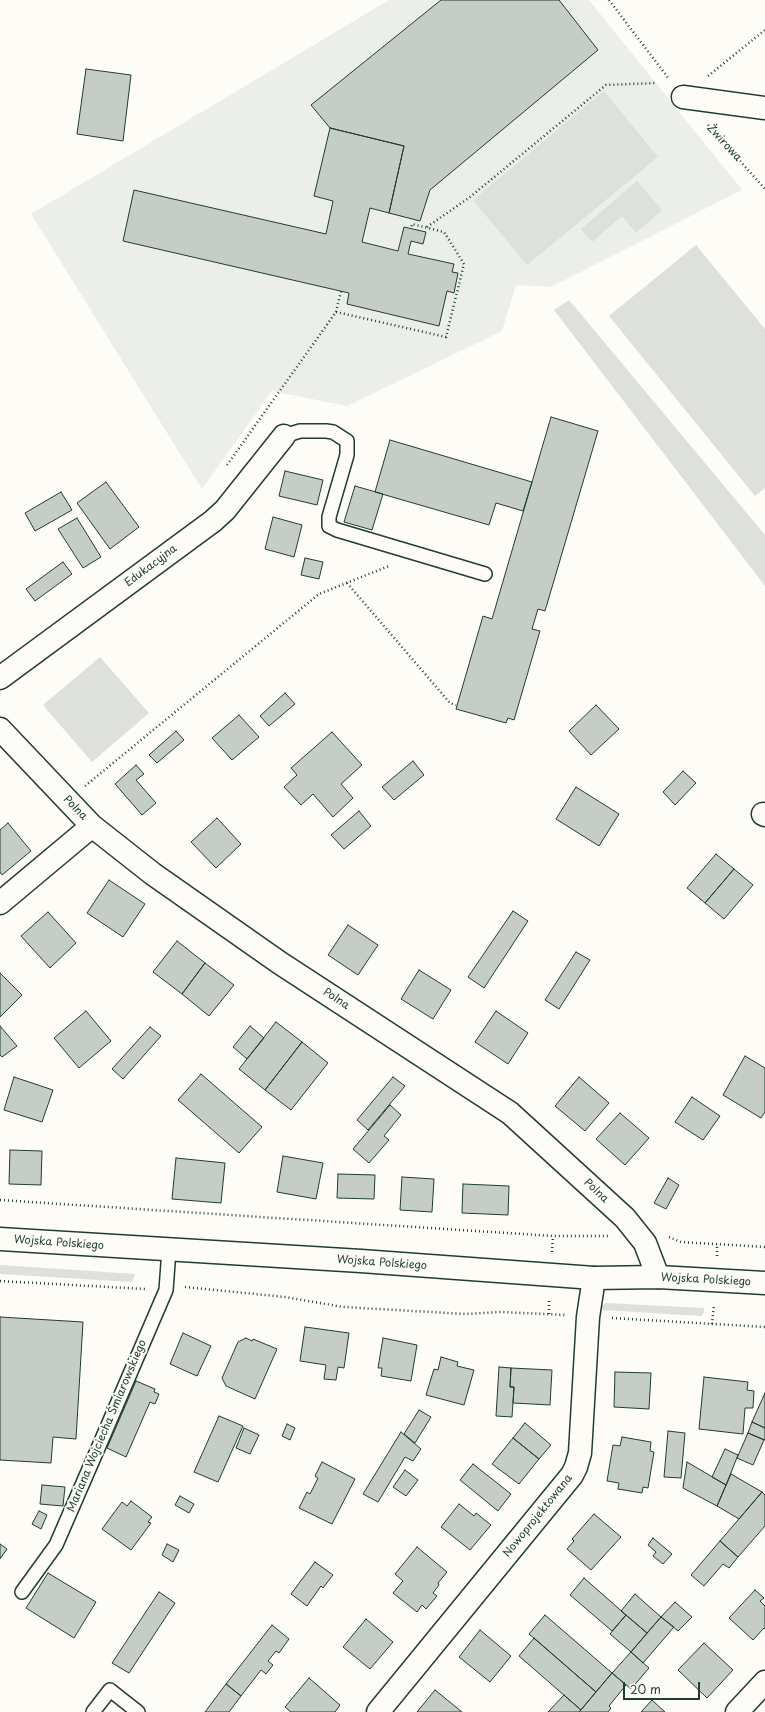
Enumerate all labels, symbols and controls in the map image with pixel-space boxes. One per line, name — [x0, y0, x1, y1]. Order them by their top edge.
street label: Żwirowa — [704, 122, 744, 164]
street label: Edukacyjna — [122, 542, 180, 590]
street label: Polna — [60, 793, 90, 823]
street label: Polna — [320, 986, 352, 1012]
street label: Polna — [581, 1176, 611, 1206]
street label: Wojska Polskiego — [14, 1233, 104, 1253]
street label: Wojska Polskiego — [337, 1253, 427, 1273]
street label: Wojska Polskiego — [661, 1271, 751, 1289]
street label: Mariana Wojciecha Śmiarowskiego — [65, 1338, 149, 1514]
street label: Nowoprojektowana — [501, 1472, 575, 1560]
scale bar — [625, 1674, 702, 1700]
text: 20 m — [630, 1680, 661, 1698]

